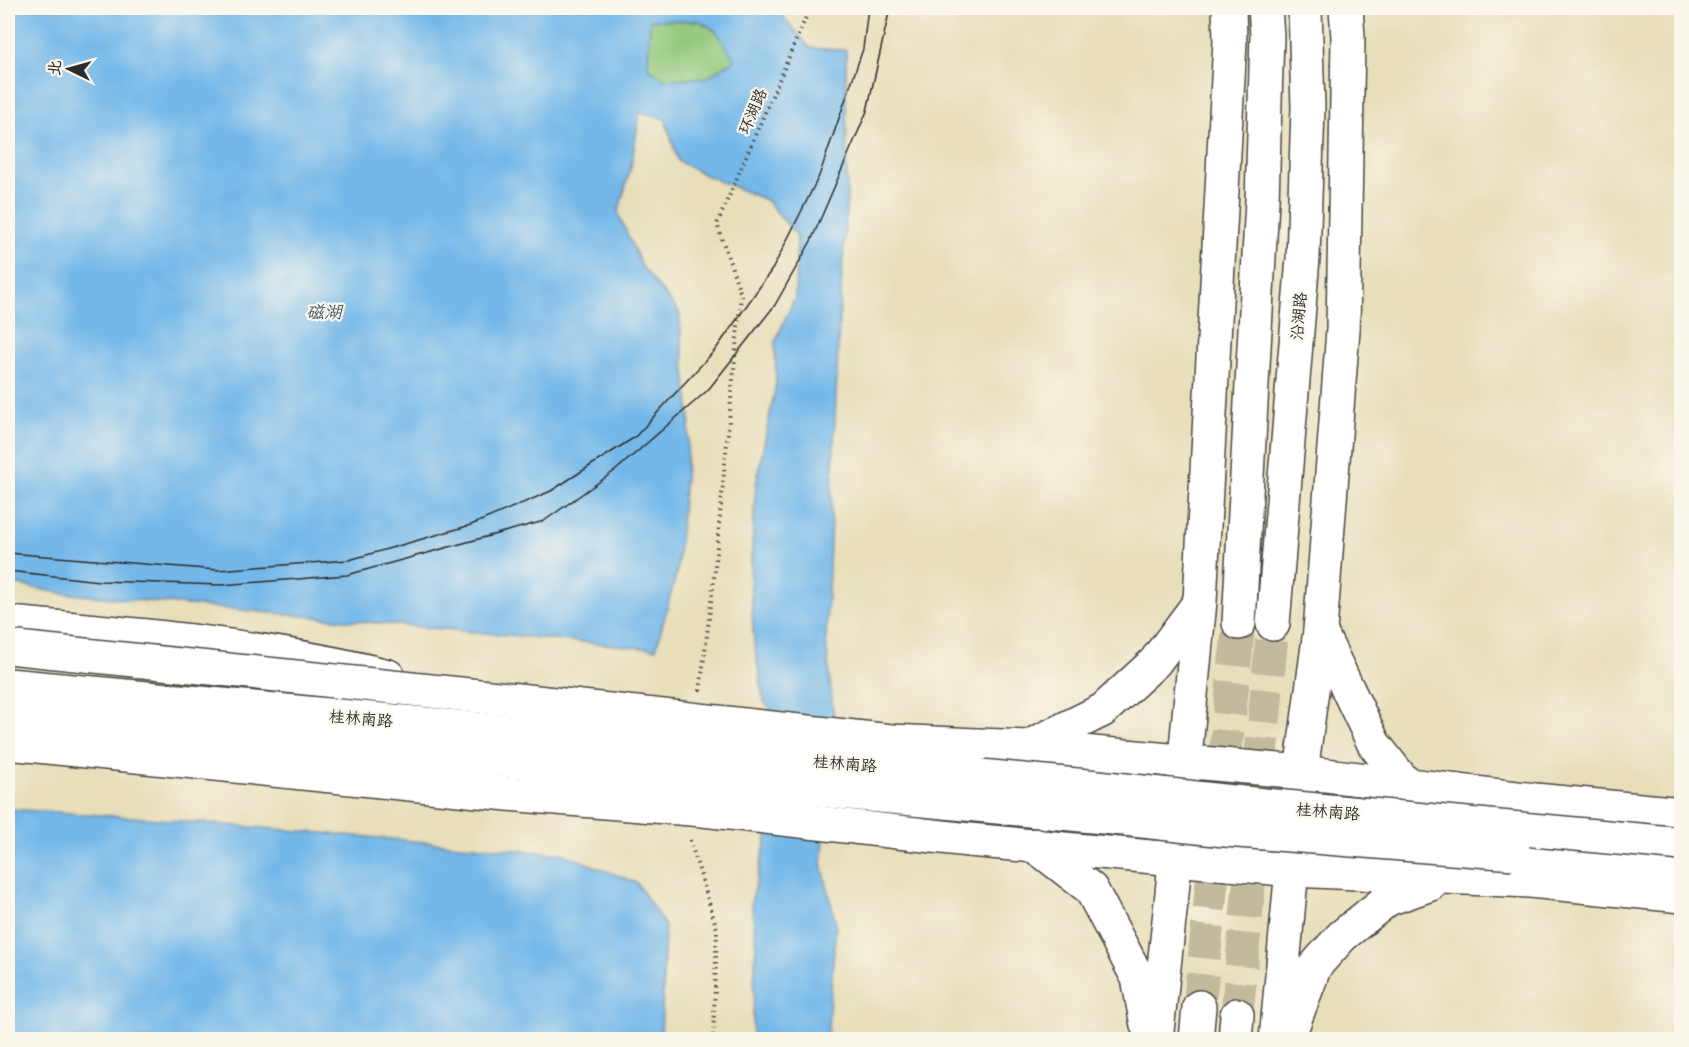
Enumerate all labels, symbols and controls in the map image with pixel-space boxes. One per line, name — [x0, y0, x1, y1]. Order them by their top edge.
north arrow — [39, 39, 99, 99]
text: 北 — [45, 59, 66, 77]
street label: 环湖路 — [735, 86, 772, 137]
street label: 沿湖路 — [1288, 291, 1311, 341]
water label: 磁湖 — [306, 302, 344, 323]
street label: 桂林南路 — [328, 707, 394, 732]
street label: 桂林南路 — [812, 752, 878, 777]
street label: 桂林南路 — [1295, 800, 1361, 825]

